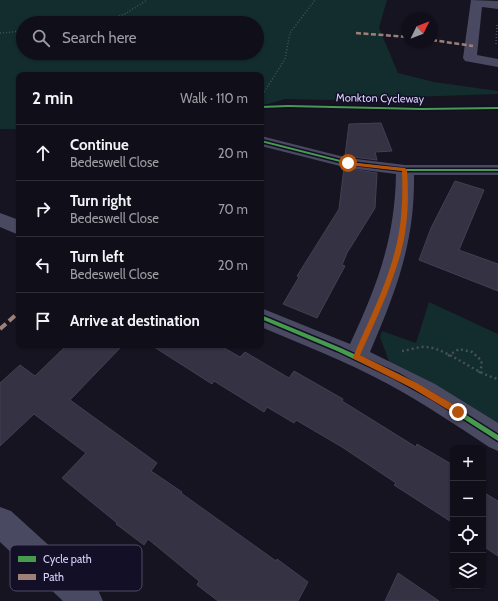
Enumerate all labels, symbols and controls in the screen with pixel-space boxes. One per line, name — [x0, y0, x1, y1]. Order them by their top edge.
north arrow — [402, 12, 438, 48]
search box — [16, 16, 264, 60]
icon: search — [30, 27, 52, 49]
text: Search here — [62, 29, 137, 47]
text: 2 min — [32, 88, 73, 108]
text: Walk · 110 m — [180, 90, 248, 106]
street label: Monkton Cycleway — [336, 90, 425, 106]
text: Continue — [70, 136, 129, 154]
icon: ahead — [32, 142, 54, 164]
text: 20 m — [218, 145, 248, 161]
text: Bedeswell Close — [70, 154, 159, 170]
route start — [339, 154, 357, 172]
text: Turn right — [70, 192, 131, 210]
icon: right — [32, 198, 54, 220]
text: 70 m — [218, 201, 248, 217]
text: Bedeswell Close — [70, 210, 159, 226]
text: Turn left — [70, 248, 124, 266]
icon: left — [32, 254, 54, 276]
text: 20 m — [218, 257, 248, 273]
text: Bedeswell Close — [70, 266, 159, 282]
icon: arrive — [32, 310, 54, 332]
text: Arrive at destination — [70, 312, 200, 330]
route end — [449, 403, 467, 421]
map controls — [450, 445, 486, 589]
button: + — [450, 445, 486, 481]
button: − — [450, 481, 486, 517]
button: locate — [450, 517, 486, 553]
legend — [10, 545, 142, 591]
text: Cycle path — [43, 552, 92, 566]
button: layers — [450, 553, 486, 589]
text: Path — [43, 570, 64, 584]

